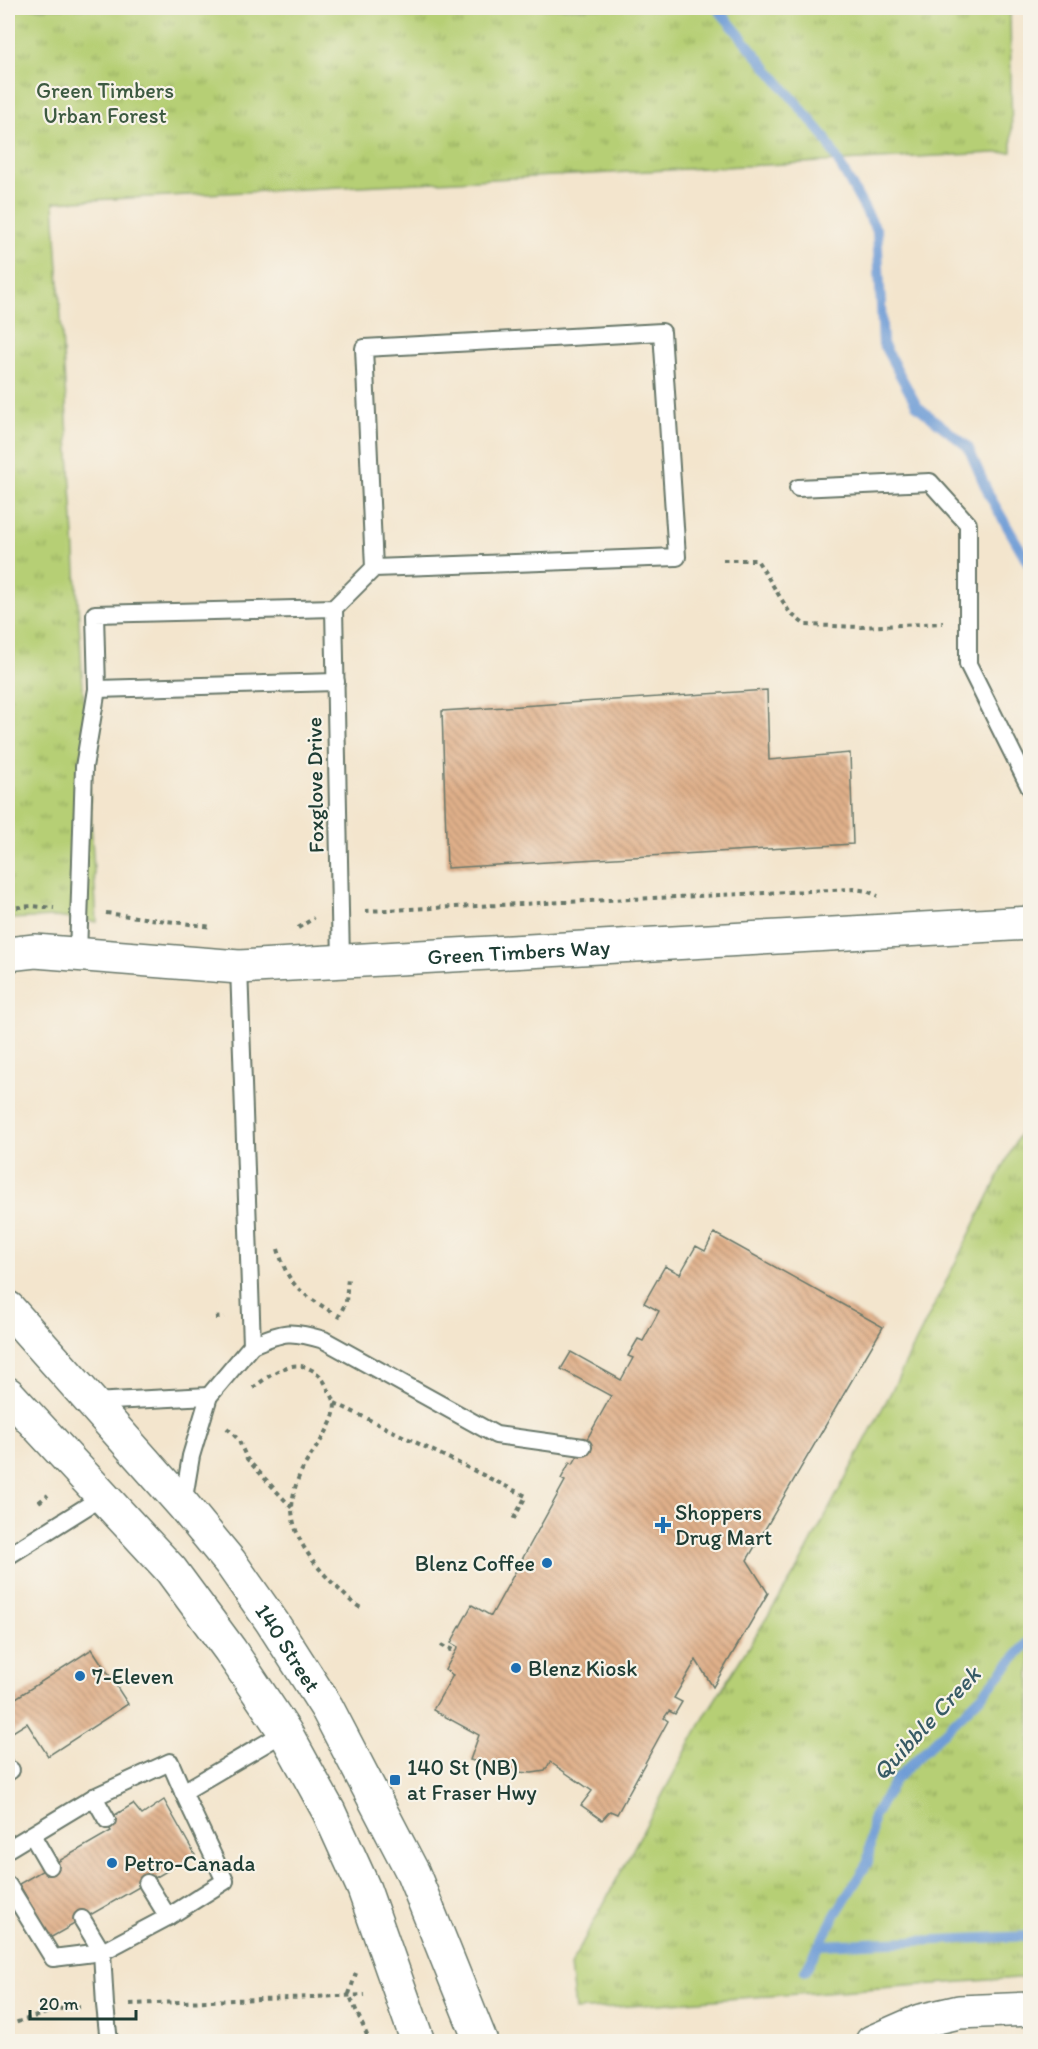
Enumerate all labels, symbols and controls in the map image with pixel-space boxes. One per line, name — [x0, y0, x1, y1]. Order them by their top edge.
park label: Green Timbers Urban Forest — [36, 77, 174, 129]
street label: Foxglove Drive — [300, 717, 330, 853]
street label: Green Timbers Way — [427, 933, 612, 970]
place label: Shoppers Drug Mart — [675, 1499, 772, 1551]
marker: Shoppers Drug Mart — [656, 1518, 670, 1532]
place label: Blenz Coffee — [415, 1550, 535, 1577]
marker: Blenz Coffee — [540, 1556, 554, 1570]
street label: 140 Street — [250, 1598, 327, 1697]
place label: Blenz Kiosk — [528, 1655, 637, 1682]
water label: Quibble Creek — [866, 1659, 987, 1786]
marker: Blenz Kiosk — [509, 1661, 523, 1675]
place label: 7-Eleven — [92, 1663, 174, 1690]
marker: 7-Eleven — [73, 1669, 87, 1683]
place label: 140 St (NB) at Fraser Hwy — [407, 1754, 537, 1806]
marker: 140 St (NB) at Fraser Hwy — [388, 1773, 402, 1787]
place label: Petro-Canada — [124, 1850, 256, 1877]
marker: Petro-Canada — [105, 1856, 119, 1870]
scale bar — [30, 1983, 136, 2021]
text: 20 m — [39, 1993, 79, 2015]

